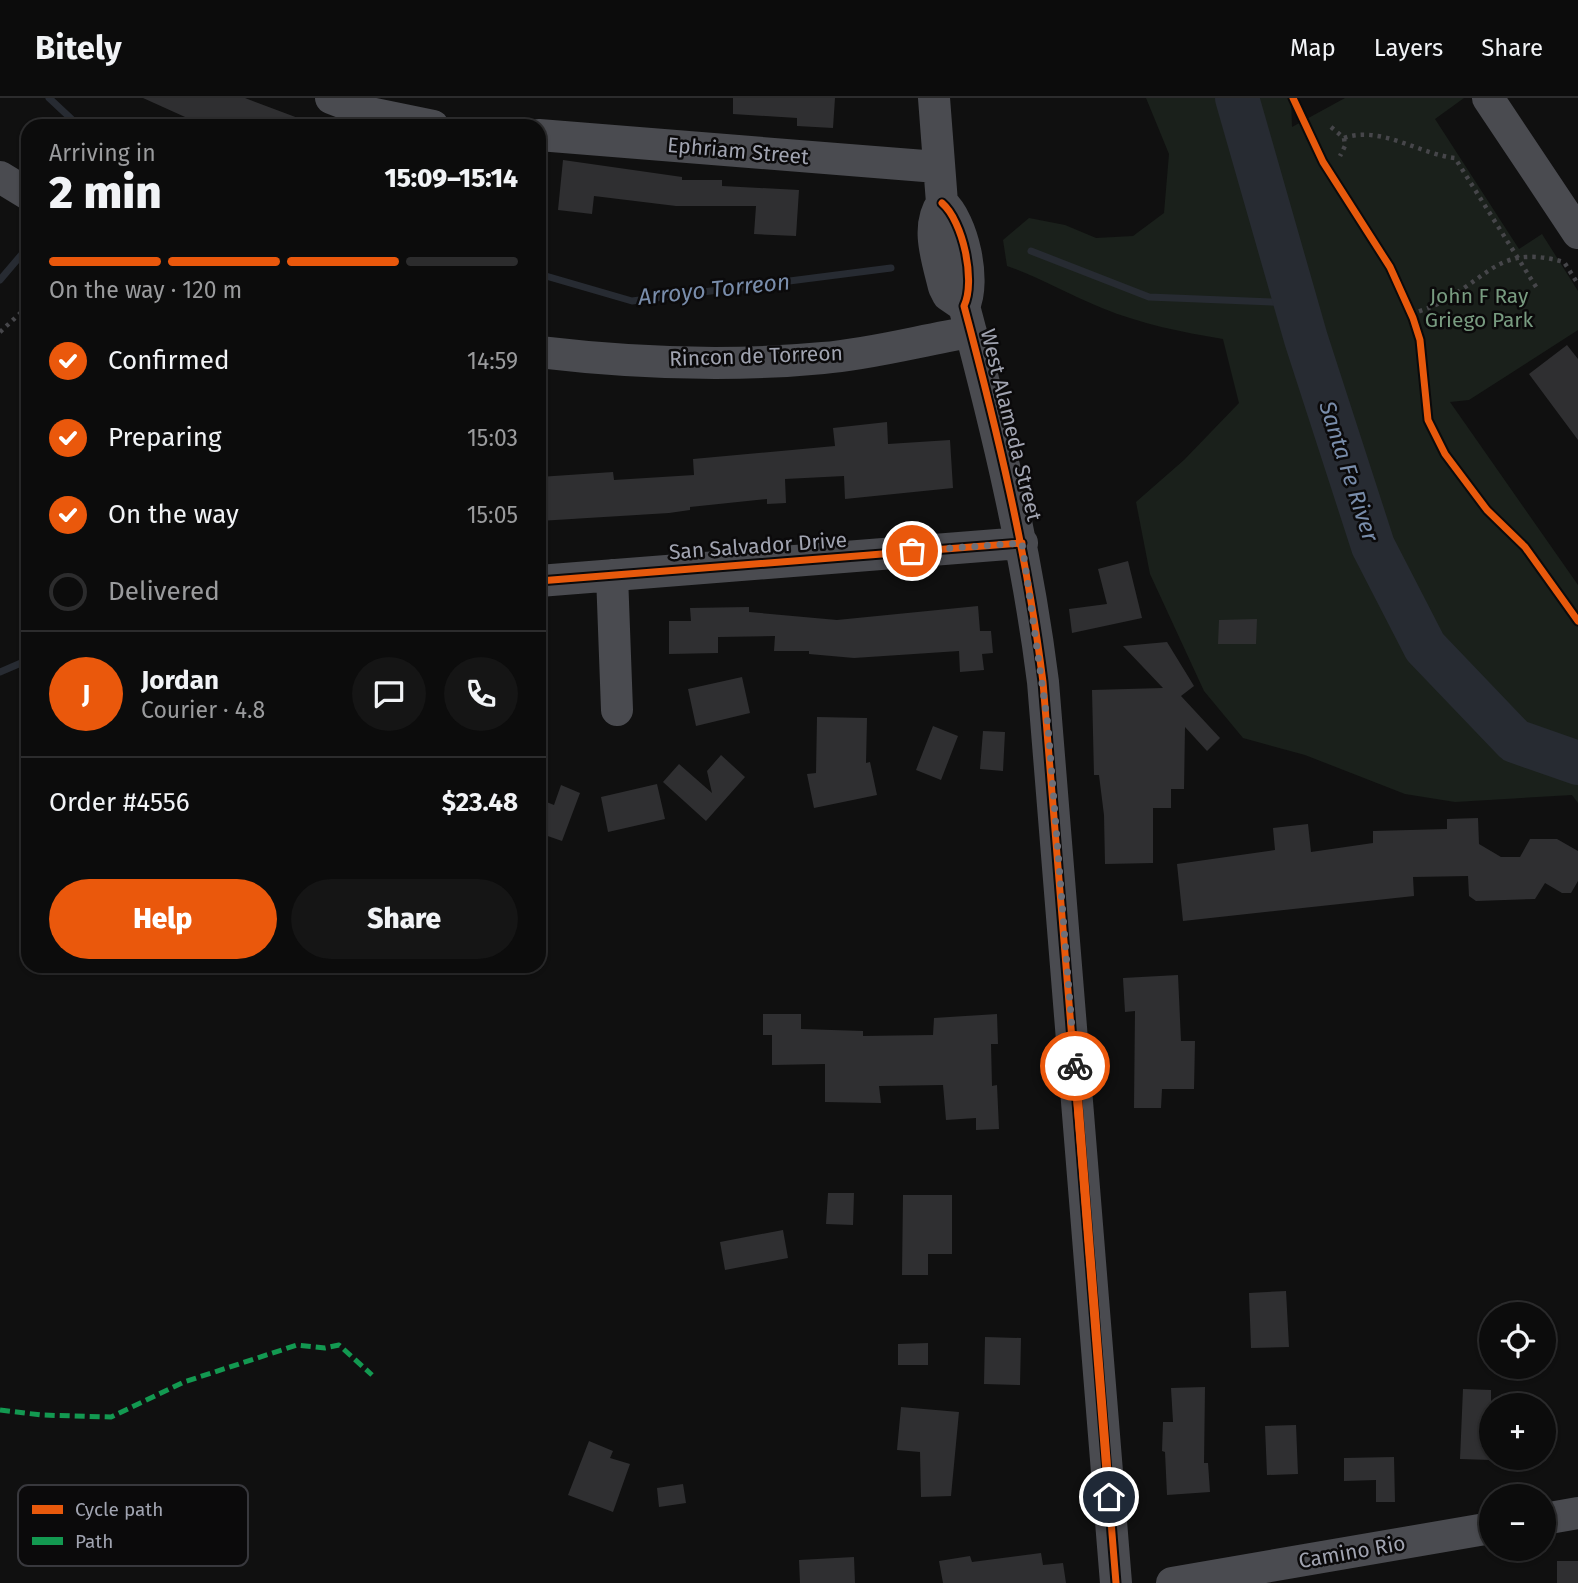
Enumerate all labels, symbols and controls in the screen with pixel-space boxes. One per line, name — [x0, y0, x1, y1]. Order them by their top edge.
text: Bitely — [35, 28, 122, 68]
text: Map — [1290, 34, 1336, 62]
text: Layers — [1374, 34, 1443, 62]
text: Share — [1481, 34, 1543, 62]
street label: Ephriam Street — [666, 132, 810, 170]
text: Arriving in — [49, 139, 156, 167]
text: 15:09–15:14 — [384, 163, 518, 194]
text: 2 min — [49, 165, 162, 220]
water label: Arroyo Torreon — [636, 267, 791, 311]
text: On the way · 120 m — [49, 276, 242, 304]
park label: John F Ray Griego Park — [1425, 283, 1533, 333]
street label: West Alameda Street — [975, 326, 1048, 524]
street label: Rincon de Torreon — [669, 340, 843, 372]
icon: check — [49, 342, 87, 380]
text: Confirmed — [108, 345, 229, 376]
text: 14:59 — [467, 347, 518, 375]
water label: Santa Fe River — [1313, 396, 1385, 546]
icon: check — [49, 419, 87, 457]
text: Preparing — [108, 422, 221, 453]
text: 15:03 — [467, 424, 518, 452]
icon: check — [49, 496, 87, 534]
text: On the way — [108, 499, 239, 530]
text: 15:05 — [467, 501, 518, 529]
pin — [882, 521, 942, 581]
street label: San Salvador Drive — [668, 527, 848, 565]
icon: bag — [893, 532, 931, 570]
text: Delivered — [108, 576, 220, 607]
button: chat — [352, 657, 426, 731]
button: phone — [444, 657, 518, 731]
text: Jordan — [141, 665, 219, 696]
text: J — [82, 679, 90, 710]
text: Courier · 4.8 — [141, 696, 265, 724]
text: Order #4556 — [49, 787, 190, 818]
text: $23.48 — [442, 787, 518, 818]
button: Help — [49, 879, 277, 959]
button: Share — [291, 879, 518, 959]
courier — [1040, 1031, 1110, 1101]
icon: bike — [1056, 1047, 1094, 1085]
map controls — [1479, 1302, 1556, 1561]
button: locate — [1479, 1302, 1556, 1379]
button: + — [1479, 1393, 1556, 1470]
pin — [1079, 1467, 1139, 1527]
icon: home — [1090, 1478, 1128, 1516]
button: − — [1479, 1484, 1556, 1561]
legend — [18, 1485, 248, 1566]
text: Cycle path — [75, 1498, 163, 1521]
text: Path — [75, 1530, 113, 1553]
street label: Camino Rio — [1297, 1530, 1407, 1574]

